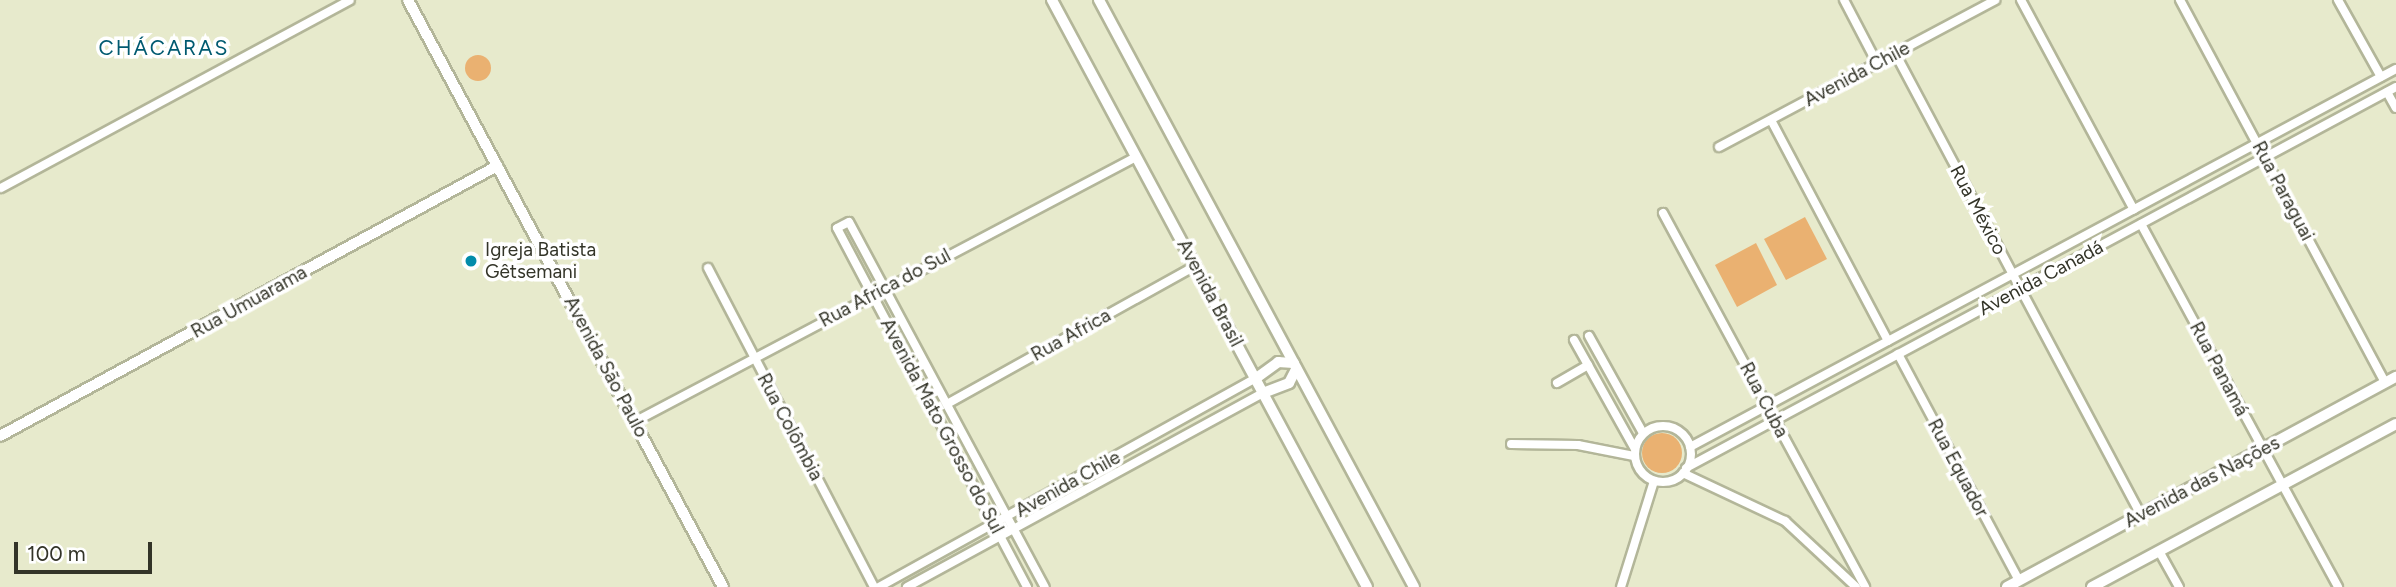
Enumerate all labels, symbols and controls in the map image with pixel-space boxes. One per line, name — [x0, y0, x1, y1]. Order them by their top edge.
district label: CHÁCARAS — [100, 35, 228, 61]
street label: Avenida Chile — [1800, 37, 1914, 111]
street label: Rua Paraguai — [2247, 137, 2319, 245]
street label: Rua México — [1945, 161, 2011, 259]
street label: Avenida Brasil — [1172, 235, 1248, 351]
street label: Avenida Canadá — [1975, 236, 2107, 320]
place label: Igreja Batista Gêtsemani — [485, 239, 596, 283]
street label: Rua Africa do Sul — [815, 244, 955, 332]
marker: Igreja Batista Gêtsemani — [463, 253, 479, 269]
street label: Rua Umuarama — [187, 261, 311, 343]
street label: Avenida São Paulo — [559, 293, 653, 441]
street label: Rua Africa — [1027, 304, 1115, 366]
street label: Avenida Mato Grosso do Sul — [876, 315, 1008, 537]
street label: Rua Panamá — [2185, 318, 2253, 420]
street label: Rua Cuba — [1735, 358, 1793, 442]
street label: Rua Colômbia — [752, 369, 828, 485]
street label: Rua Equador — [1923, 415, 1993, 521]
street label: Avenida das Nações — [2120, 431, 2284, 533]
street label: Avenida Chile — [1012, 446, 1124, 522]
scale bar — [18, 528, 156, 572]
text: 100 m — [27, 541, 86, 566]

